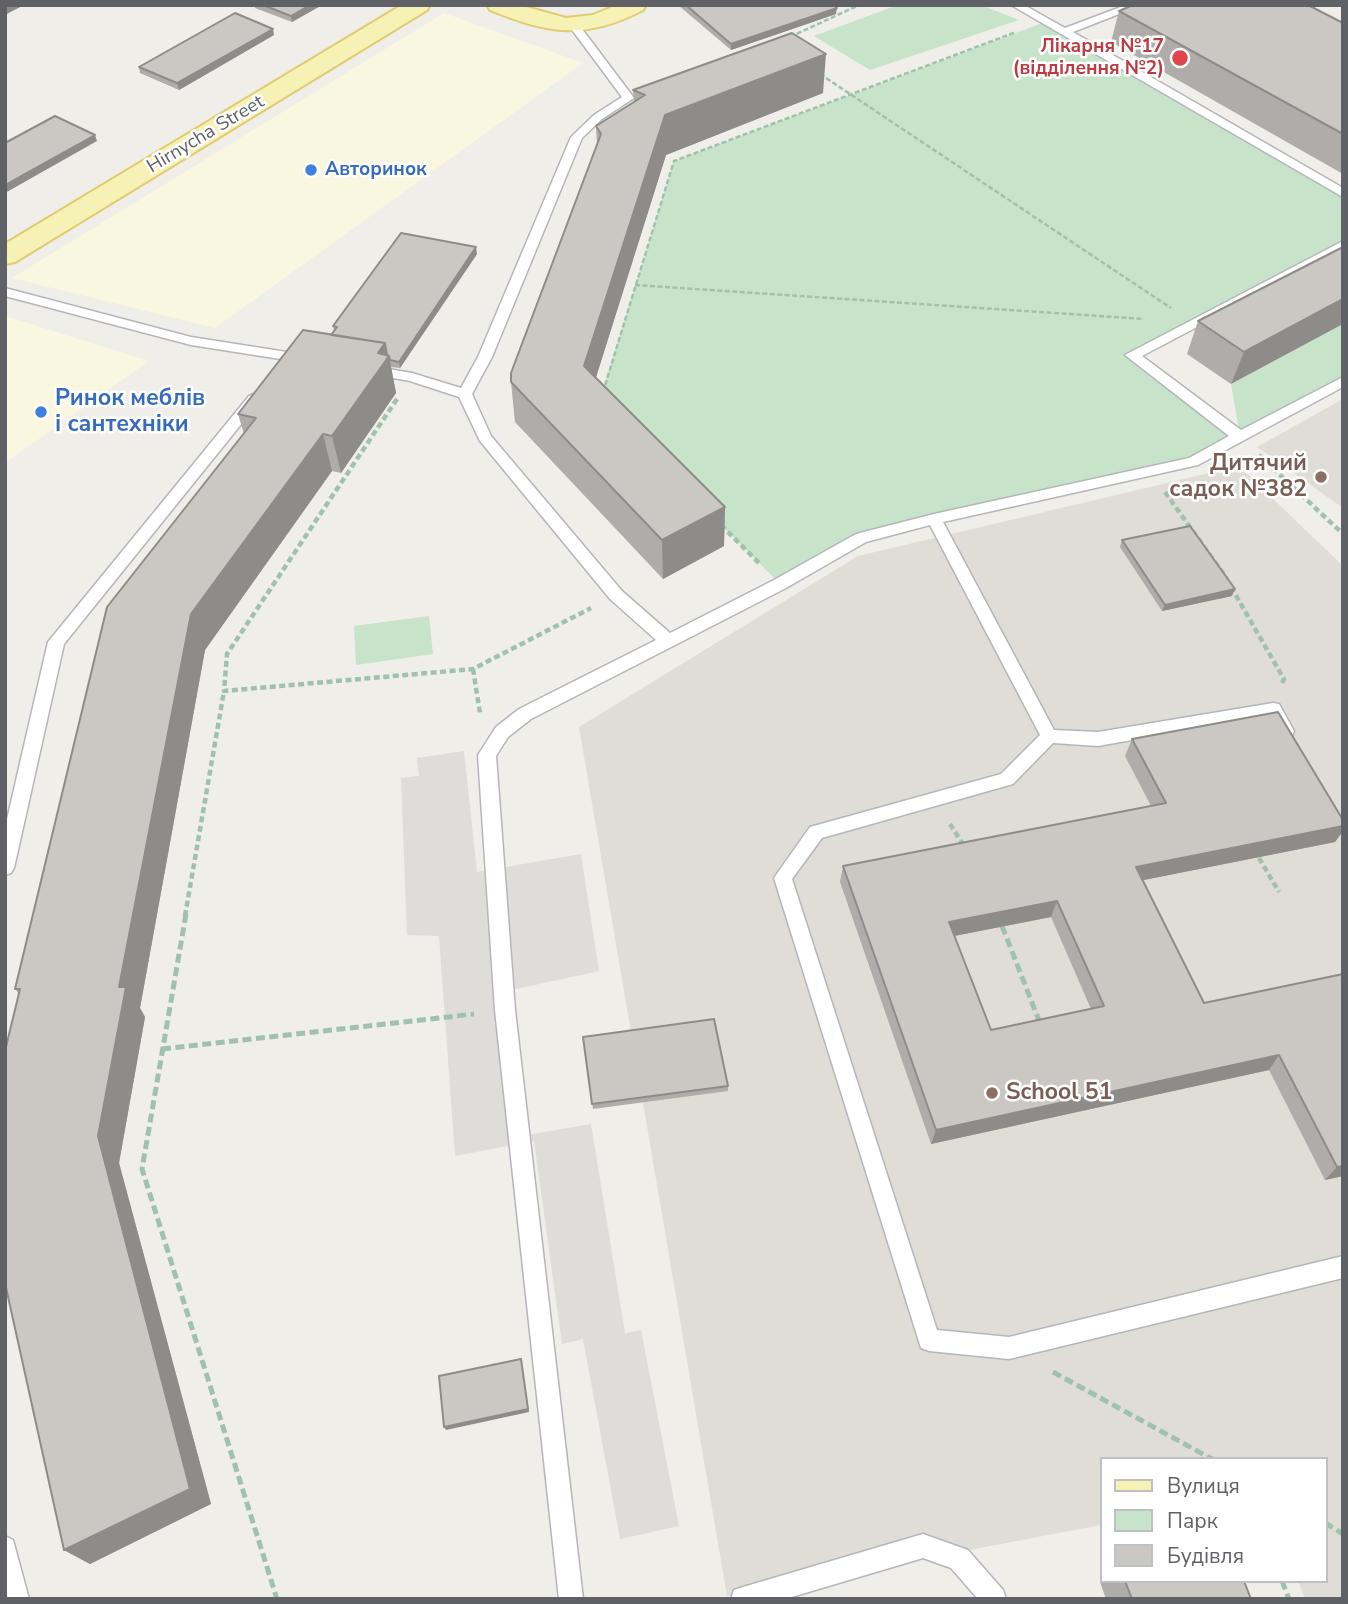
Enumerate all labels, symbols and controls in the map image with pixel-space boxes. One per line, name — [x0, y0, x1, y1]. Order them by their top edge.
place label: Лікарня №17 (відділення №2) — [1013, 36, 1164, 80]
marker: Лікарня №17 (відділення №2) — [1170, 48, 1190, 68]
street label: Hirnycha Street — [143, 91, 269, 179]
place label: Авторинок — [325, 159, 427, 181]
marker: Авторинок — [303, 162, 319, 178]
place label: Ринок меблів і сантехніки — [55, 385, 205, 439]
marker: Ринок меблів і сантехніки — [33, 404, 49, 420]
place label: Дитячий садок №382 — [1169, 450, 1307, 504]
marker: Дитячий садок №382 — [1313, 469, 1329, 485]
place label: School 51 — [1006, 1079, 1112, 1107]
marker: School 51 — [984, 1085, 1000, 1101]
legend — [1100, 1457, 1327, 1583]
text: Вулиця — [1167, 1472, 1240, 1500]
text: Парк — [1167, 1507, 1218, 1535]
text: Будівля — [1167, 1542, 1244, 1570]

